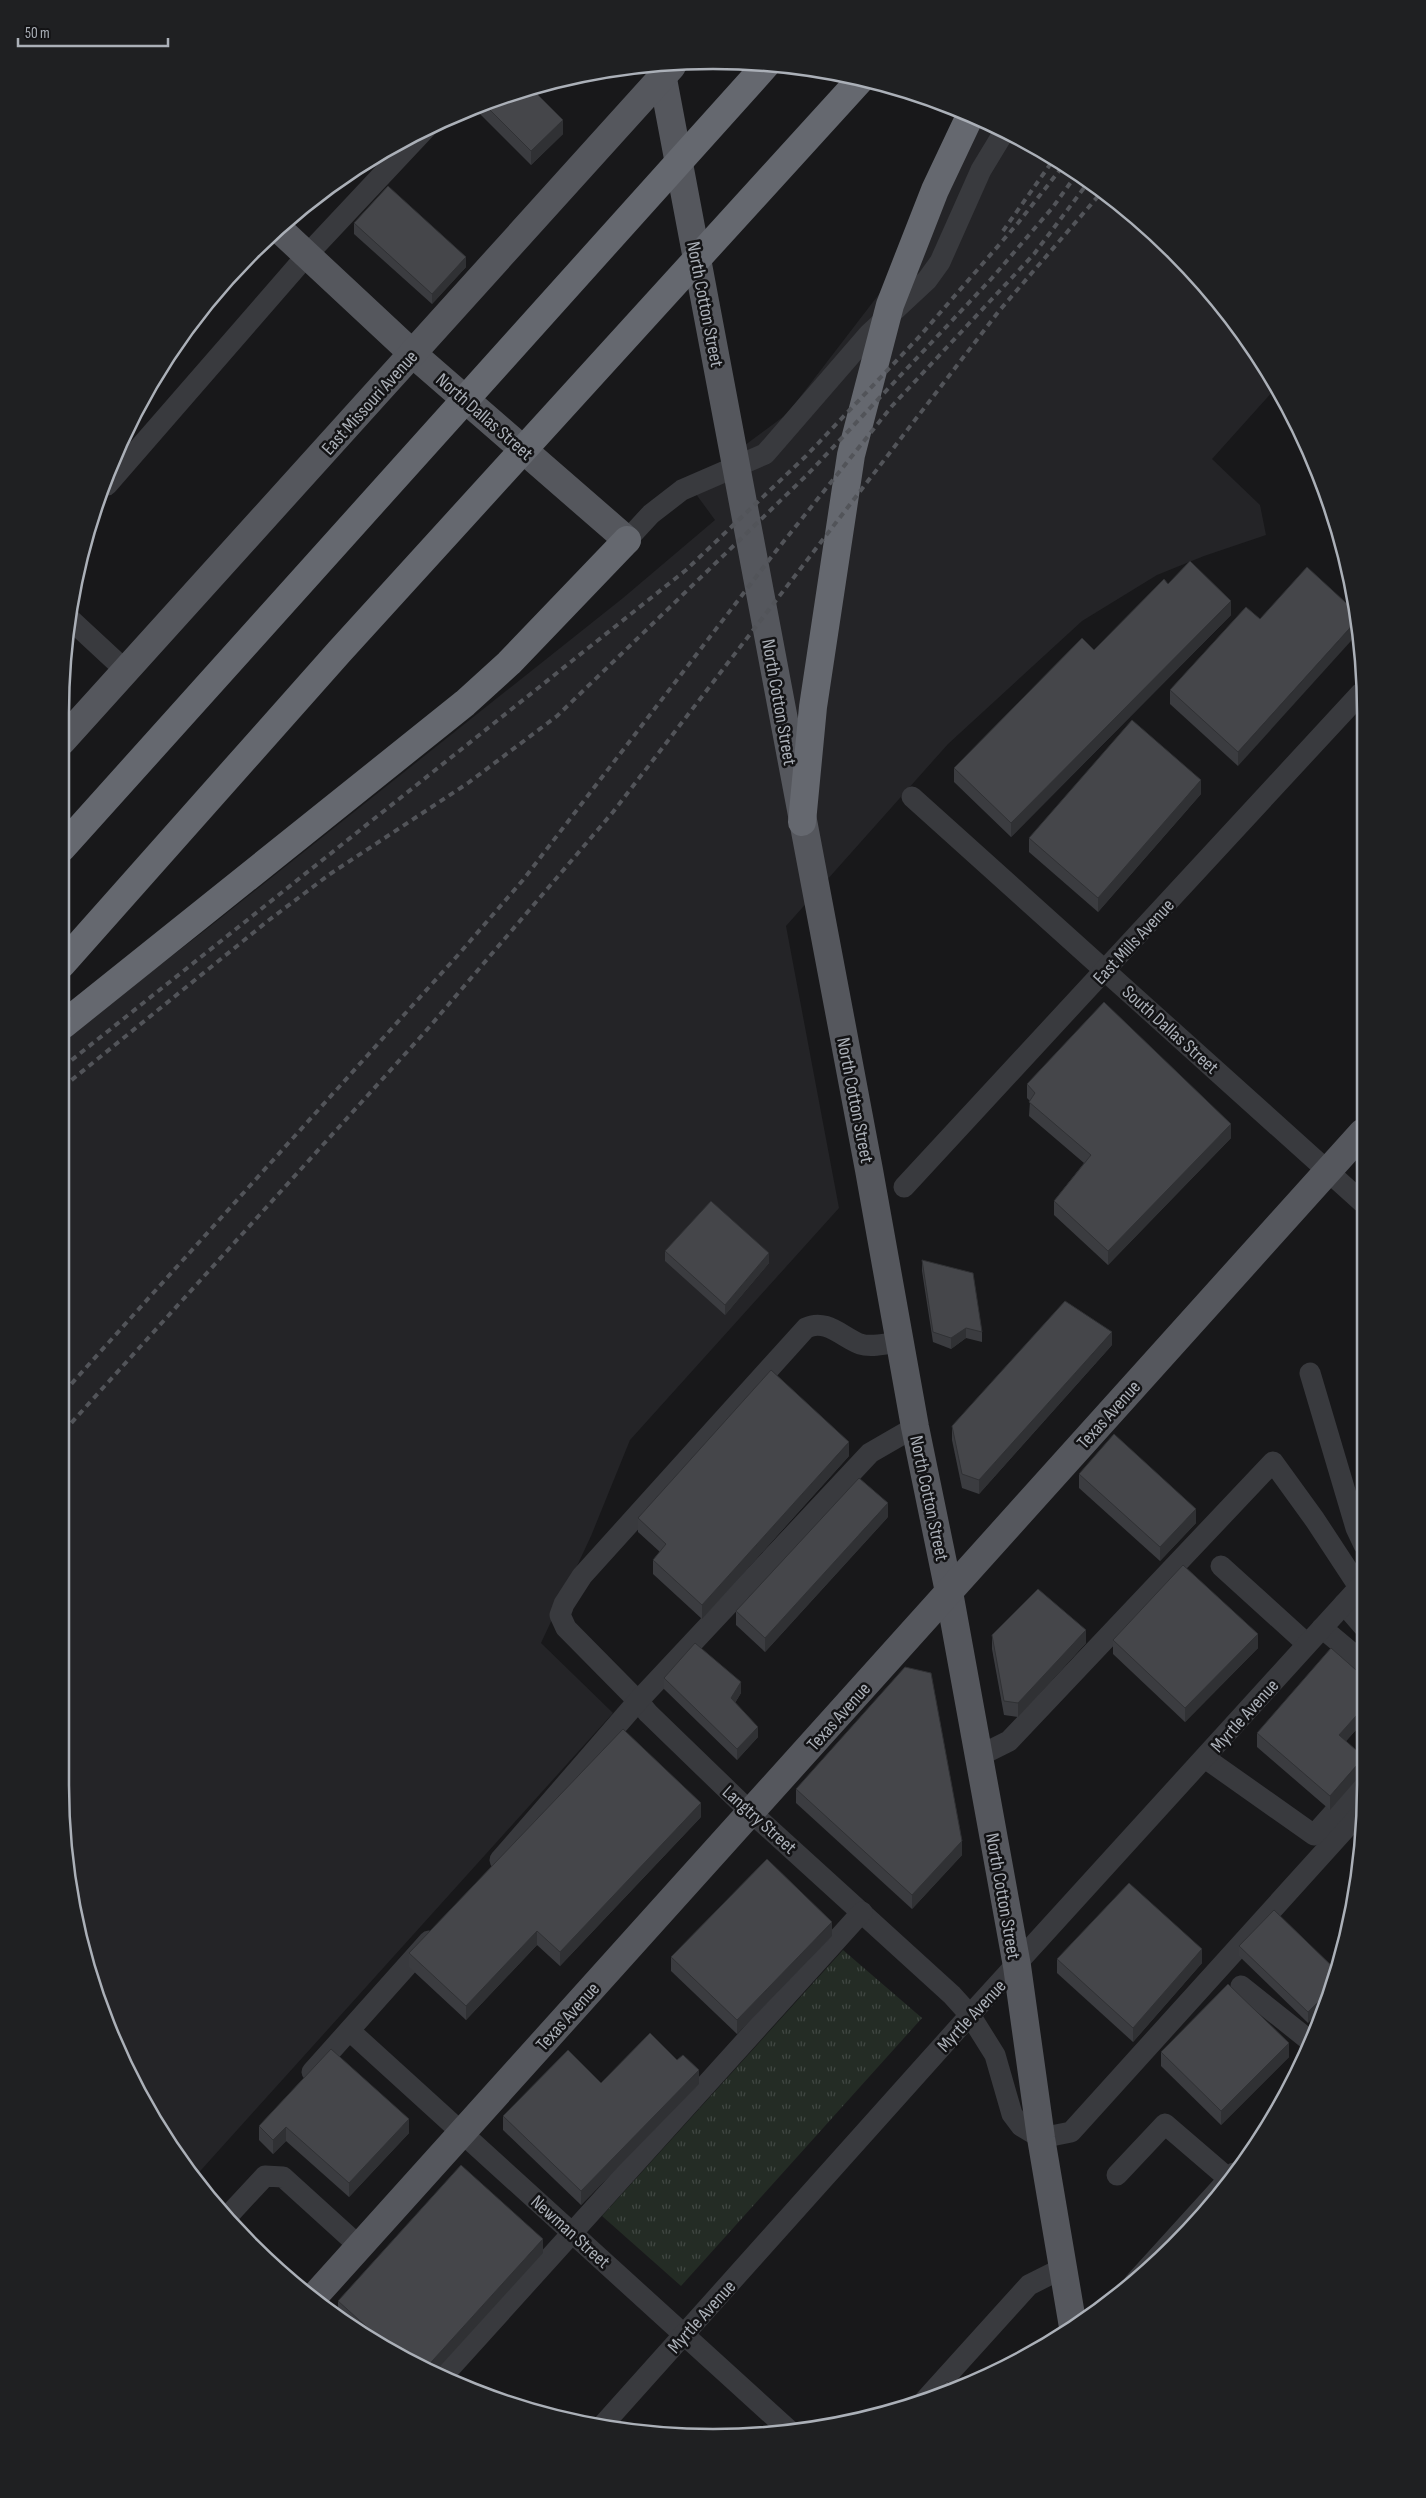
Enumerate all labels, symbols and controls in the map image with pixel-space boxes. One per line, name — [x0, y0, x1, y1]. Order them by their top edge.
scale bar — [18, 15, 168, 47]
text: 50 m — [25, 24, 50, 43]
street label: North Cotton Street — [681, 239, 728, 369]
street label: East Missouri Avenue — [317, 346, 423, 460]
street label: North Dallas Street — [431, 369, 537, 466]
street label: North Cotton Street — [756, 637, 801, 767]
street label: East Mills Avenue — [1089, 894, 1180, 990]
street label: South Dallas Street — [1117, 981, 1223, 1080]
street label: North Cotton Street — [831, 1035, 878, 1165]
street label: Texas Avenue — [1072, 1376, 1146, 1454]
street label: North Cotton Street — [904, 1433, 953, 1563]
street label: Myrtle Avenue — [1206, 1675, 1284, 1757]
street label: Texas Avenue — [802, 1678, 876, 1756]
street label: Langtry Street — [717, 1781, 801, 1860]
street label: North Cotton Street — [980, 1831, 1025, 1961]
street label: Myrtle Avenue — [933, 1975, 1011, 2057]
street label: Texas Avenue — [531, 1978, 605, 2056]
street label: Newman Street — [526, 2191, 615, 2274]
street label: Myrtle Avenue — [663, 2276, 741, 2358]

